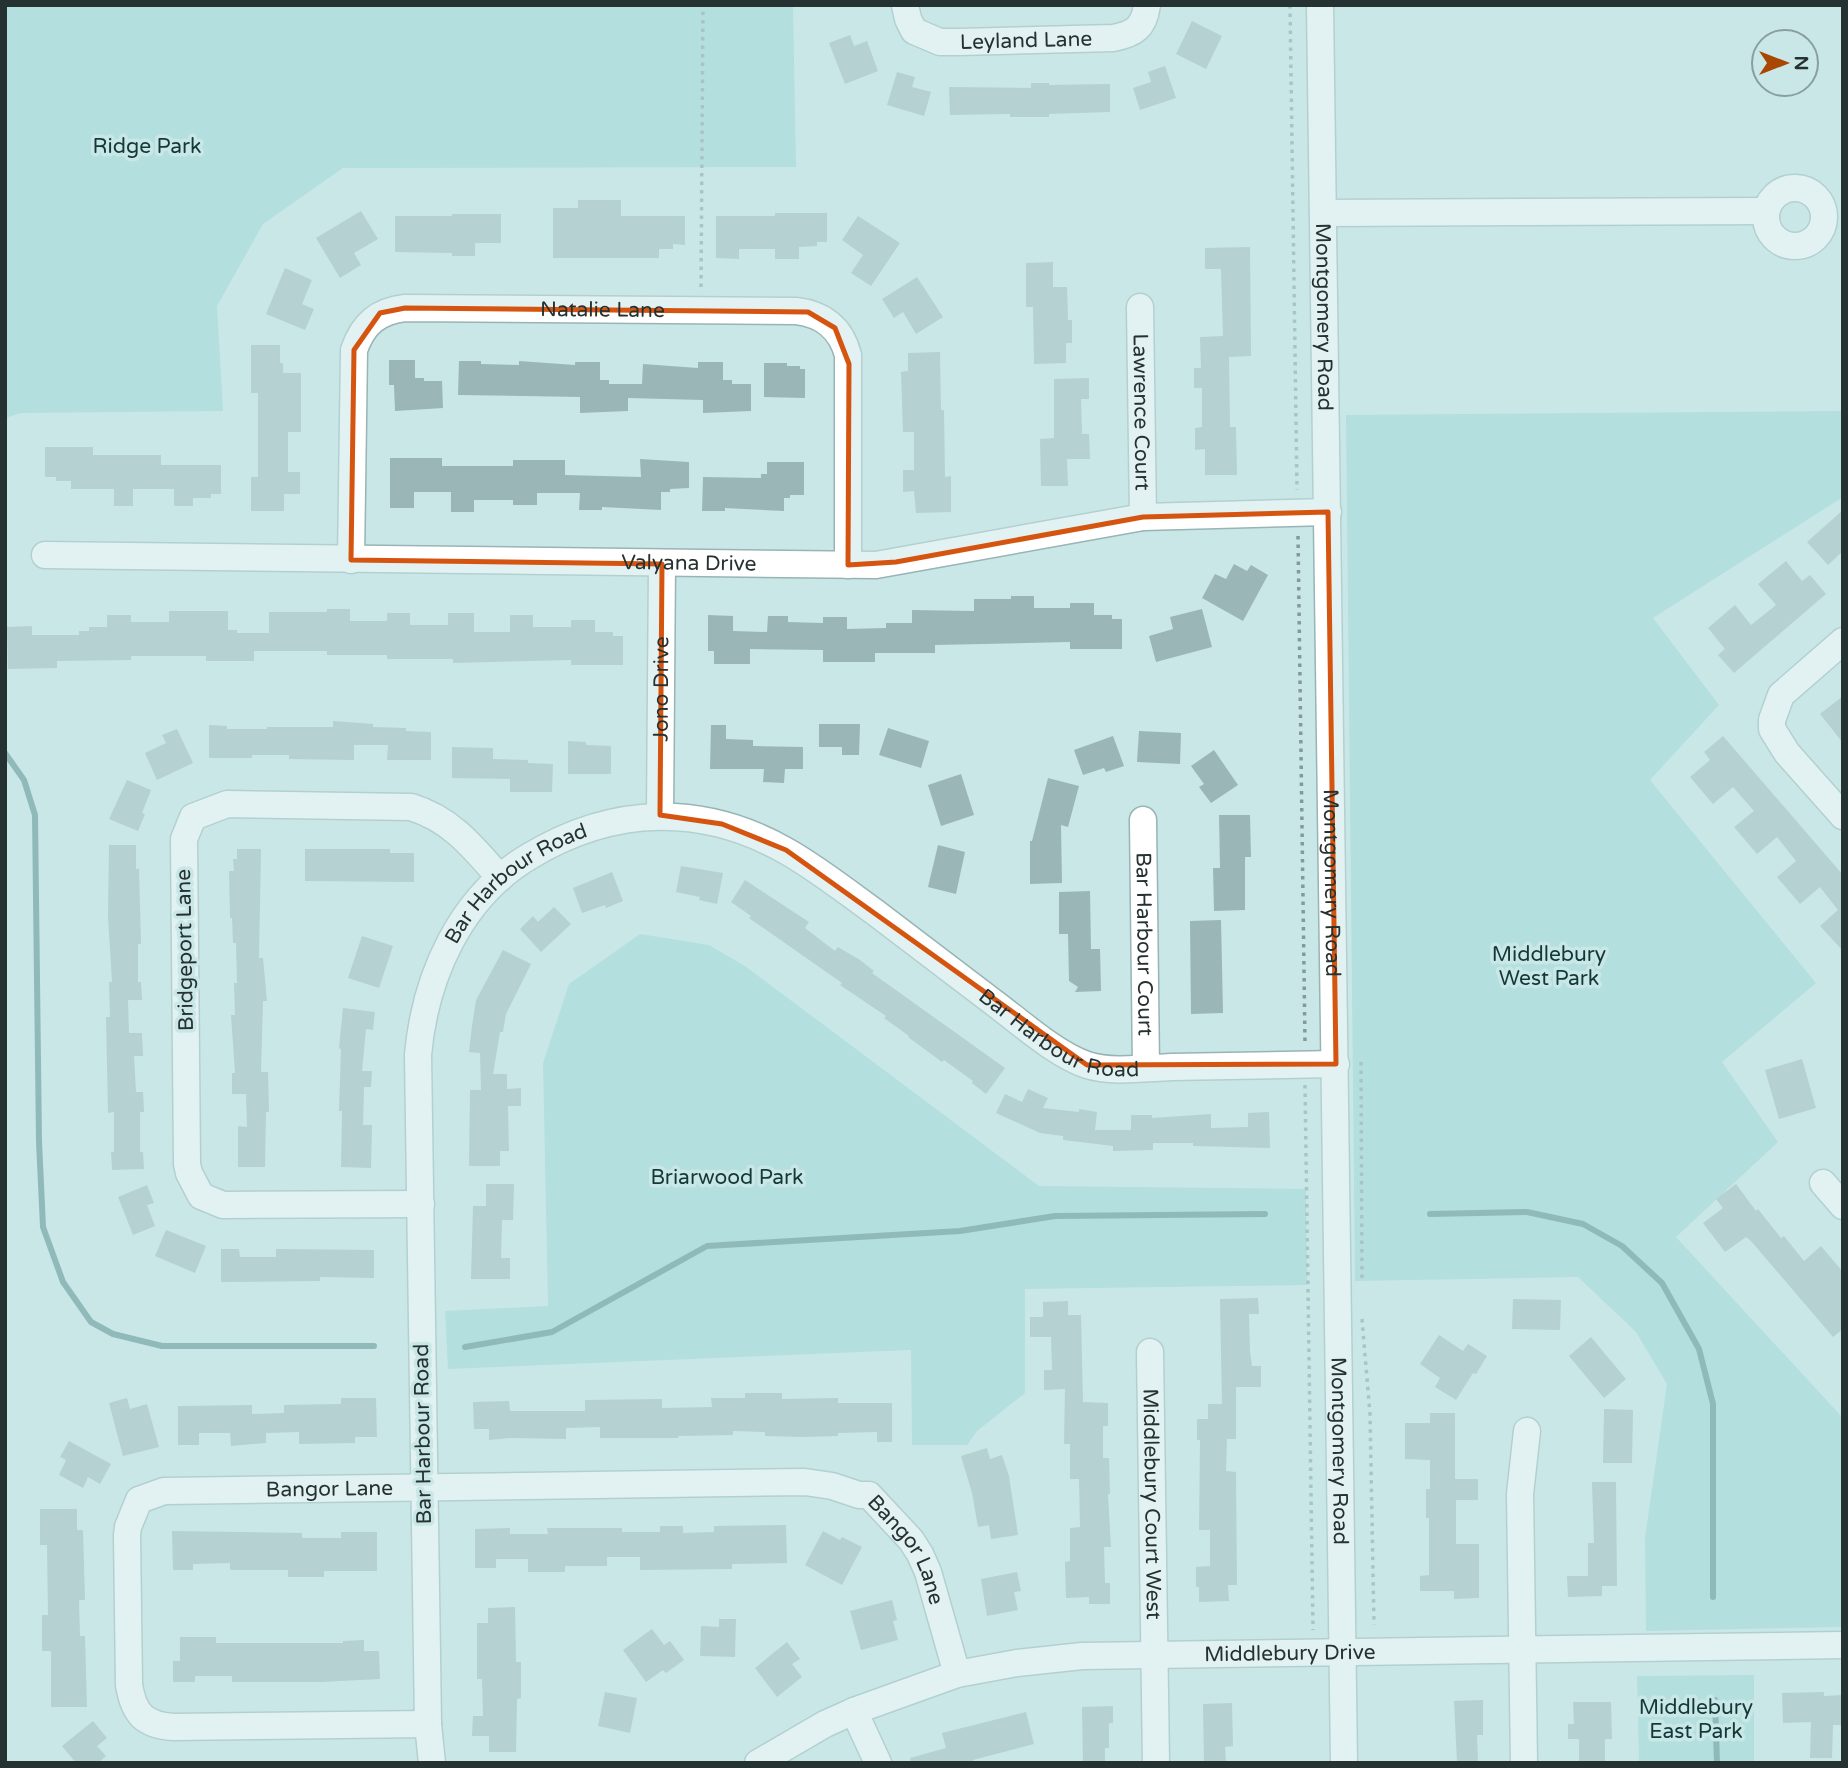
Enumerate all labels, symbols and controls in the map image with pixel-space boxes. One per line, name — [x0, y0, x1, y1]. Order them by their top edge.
street label: Leyland Lane — [960, 26, 1093, 54]
north arrow — [1750, 28, 1820, 98]
text: N — [1790, 55, 1812, 71]
park label: Ridge Park — [93, 134, 201, 159]
street label: Montgomery Road — [1310, 223, 1338, 411]
street label: Natalie Lane — [540, 297, 665, 322]
street label: Lawrence Court — [1128, 333, 1155, 491]
street label: Valyana Drive — [621, 549, 757, 576]
street label: Jono Drive — [648, 636, 674, 742]
street label: Montgomery Road — [1318, 789, 1346, 977]
street label: Bar Harbour Road — [439, 818, 590, 948]
street label: Bar Harbour Court — [1131, 852, 1158, 1036]
street label: Bridgeport Lane — [171, 869, 199, 1031]
park label: Middlebury West Park — [1492, 942, 1606, 991]
street label: Bar Harbour Road — [974, 983, 1140, 1082]
park label: Briarwood Park — [650, 1165, 804, 1190]
street label: Bar Harbour Road — [409, 1343, 437, 1525]
street label: Montgomery Road — [1326, 1357, 1354, 1545]
street label: Middlebury Court West — [1138, 1388, 1166, 1620]
street label: Bangor Lane — [266, 1475, 393, 1502]
street label: Bangor Lane — [863, 1489, 949, 1608]
street label: Middlebury Drive — [1204, 1639, 1376, 1667]
park label: Middlebury East Park — [1639, 1695, 1753, 1744]

